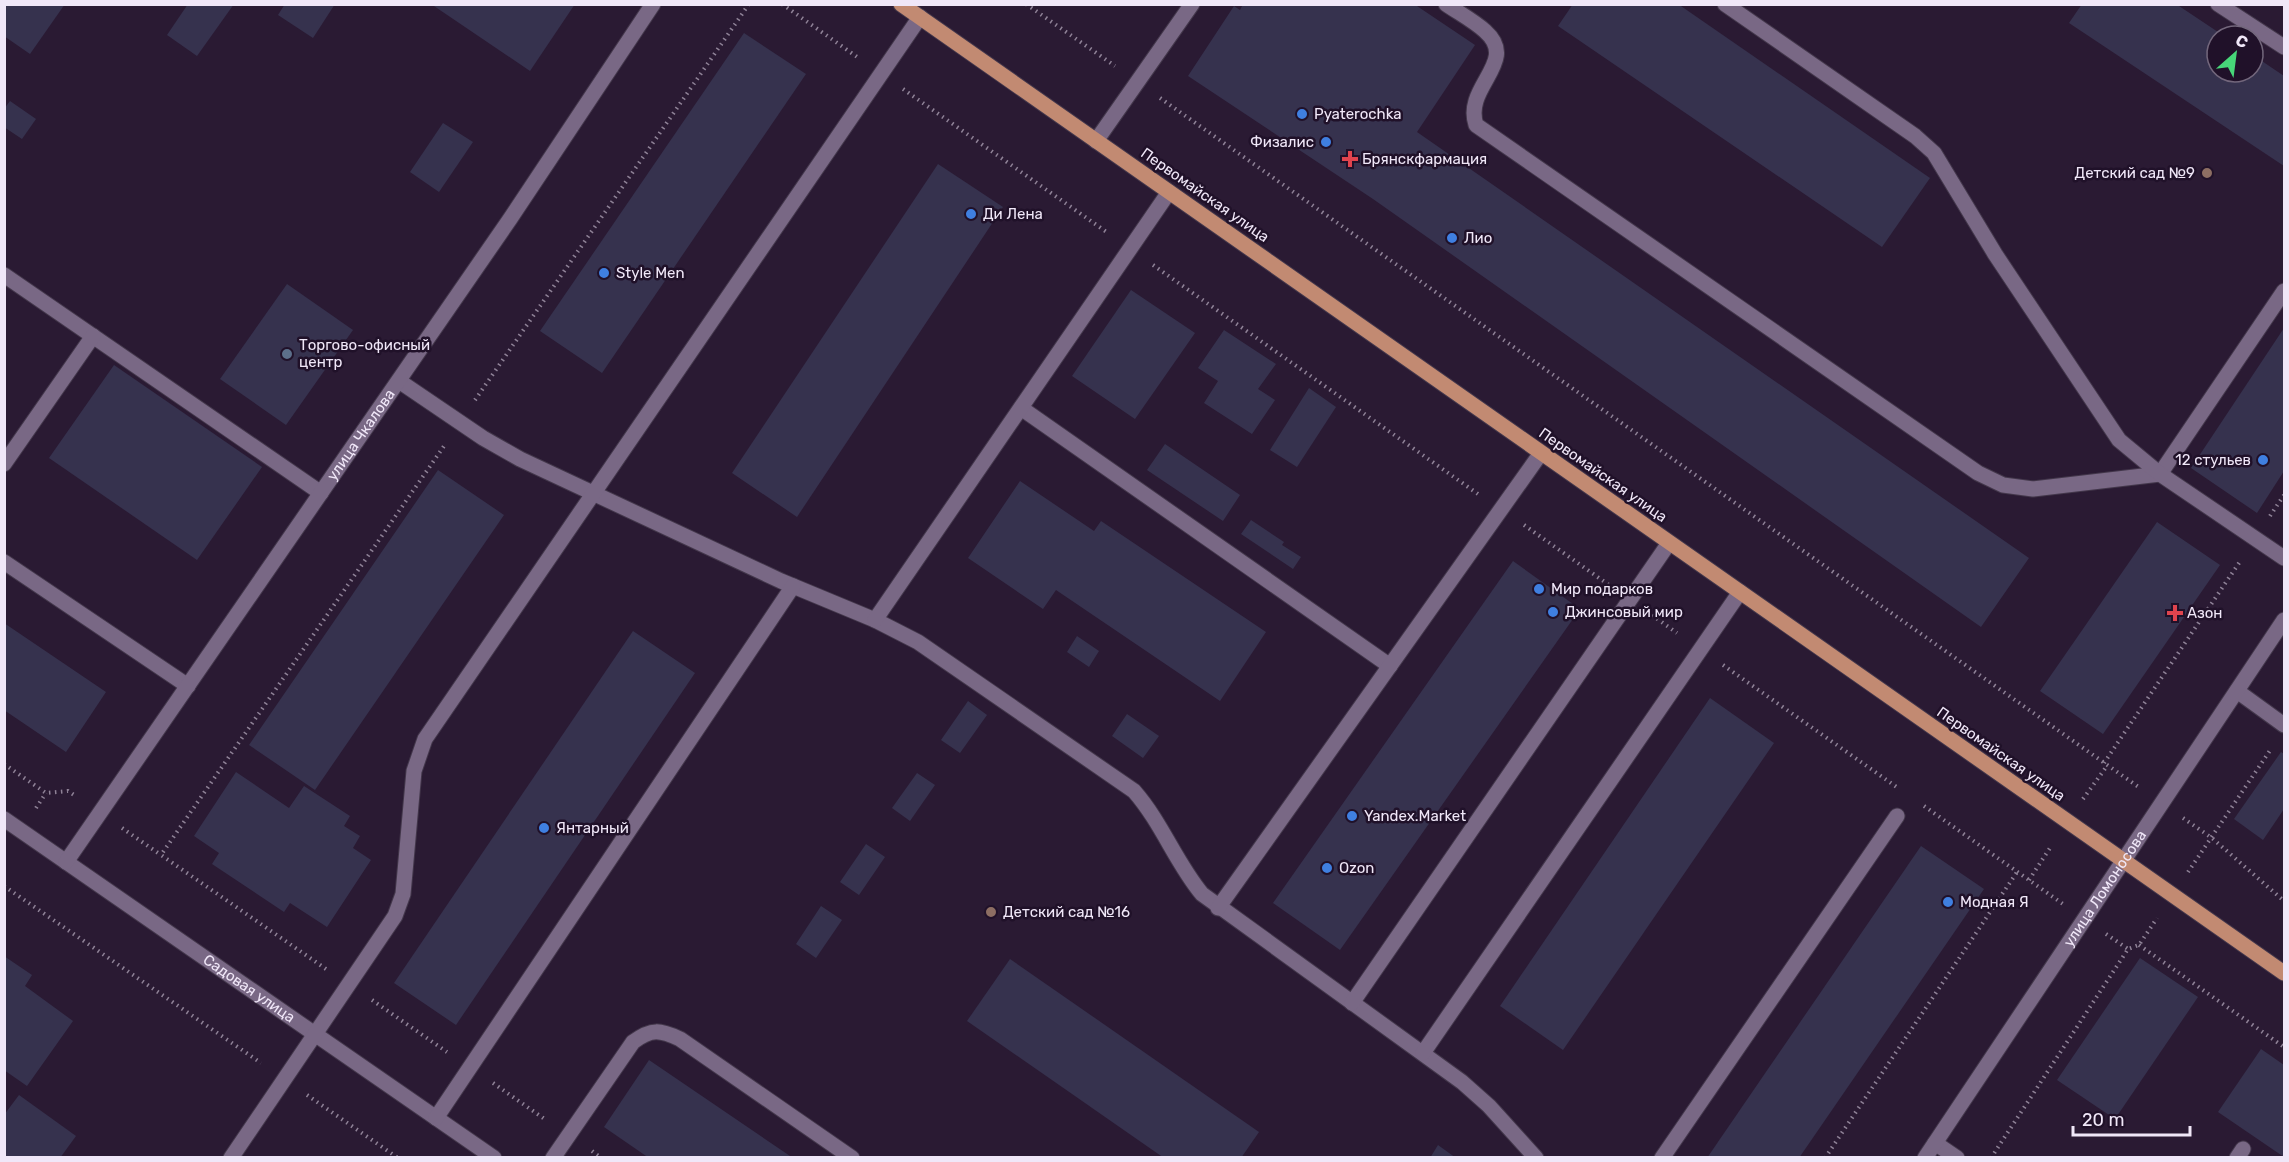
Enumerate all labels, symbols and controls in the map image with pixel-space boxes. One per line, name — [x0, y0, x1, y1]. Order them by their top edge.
north arrow — [2205, 24, 2265, 84]
text: С — [2232, 30, 2251, 52]
place label: Pyaterochka — [1314, 105, 1402, 123]
marker: Pyaterochka — [1295, 107, 1309, 121]
place label: Физалис — [1250, 133, 1314, 151]
marker: Физалис — [1319, 135, 1333, 149]
street label: Первомайская улица — [1137, 144, 1273, 246]
place label: Брянскфармация — [1362, 150, 1487, 168]
marker: Брянскфармация — [1343, 152, 1357, 166]
place label: Детский сад №9 — [2075, 164, 2195, 182]
marker: Детский сад №9 — [2200, 166, 2214, 180]
place label: Ди Лена — [983, 205, 1043, 223]
marker: Ди Лена — [964, 207, 978, 221]
place label: Лио — [1464, 229, 1492, 247]
marker: Лио — [1445, 231, 1459, 245]
place label: Style Men — [616, 264, 685, 282]
marker: Style Men — [597, 266, 611, 280]
place label: Торгово-офисный центр — [299, 336, 430, 371]
marker: Торгово-офисный центр — [280, 347, 294, 361]
street label: улица Чкалова — [323, 386, 399, 484]
street label: Первомайская улица — [1535, 424, 1671, 526]
place label: 12 стульев — [2175, 451, 2251, 469]
marker: 12 стульев — [2256, 453, 2270, 467]
place label: Мир подарков — [1551, 580, 1653, 598]
marker: Мир подарков — [1532, 582, 1546, 596]
place label: Джинсовый мир — [1565, 603, 1683, 621]
place label: Азон — [2187, 604, 2222, 622]
marker: Джинсовый мир — [1546, 605, 1560, 619]
marker: Азон — [2168, 606, 2182, 620]
street label: Первомайская улица — [1933, 703, 2069, 805]
place label: Yandex.Market — [1364, 807, 1466, 825]
marker: Yandex.Market — [1345, 809, 1359, 823]
place label: Янтарный — [556, 819, 629, 837]
marker: Янтарный — [537, 821, 551, 835]
street label: улица Ломоносова — [2060, 827, 2150, 950]
place label: Ozon — [1339, 859, 1374, 877]
marker: Ozon — [1320, 861, 1334, 875]
place label: Модная Я — [1960, 893, 2029, 911]
marker: Модная Я — [1941, 895, 1955, 909]
place label: Детский сад №16 — [1003, 903, 1130, 921]
marker: Детский сад №16 — [984, 905, 998, 919]
street label: Садовая улица — [200, 951, 298, 1027]
scale bar — [2073, 1099, 2190, 1137]
text: 20 m — [2082, 1109, 2124, 1131]

